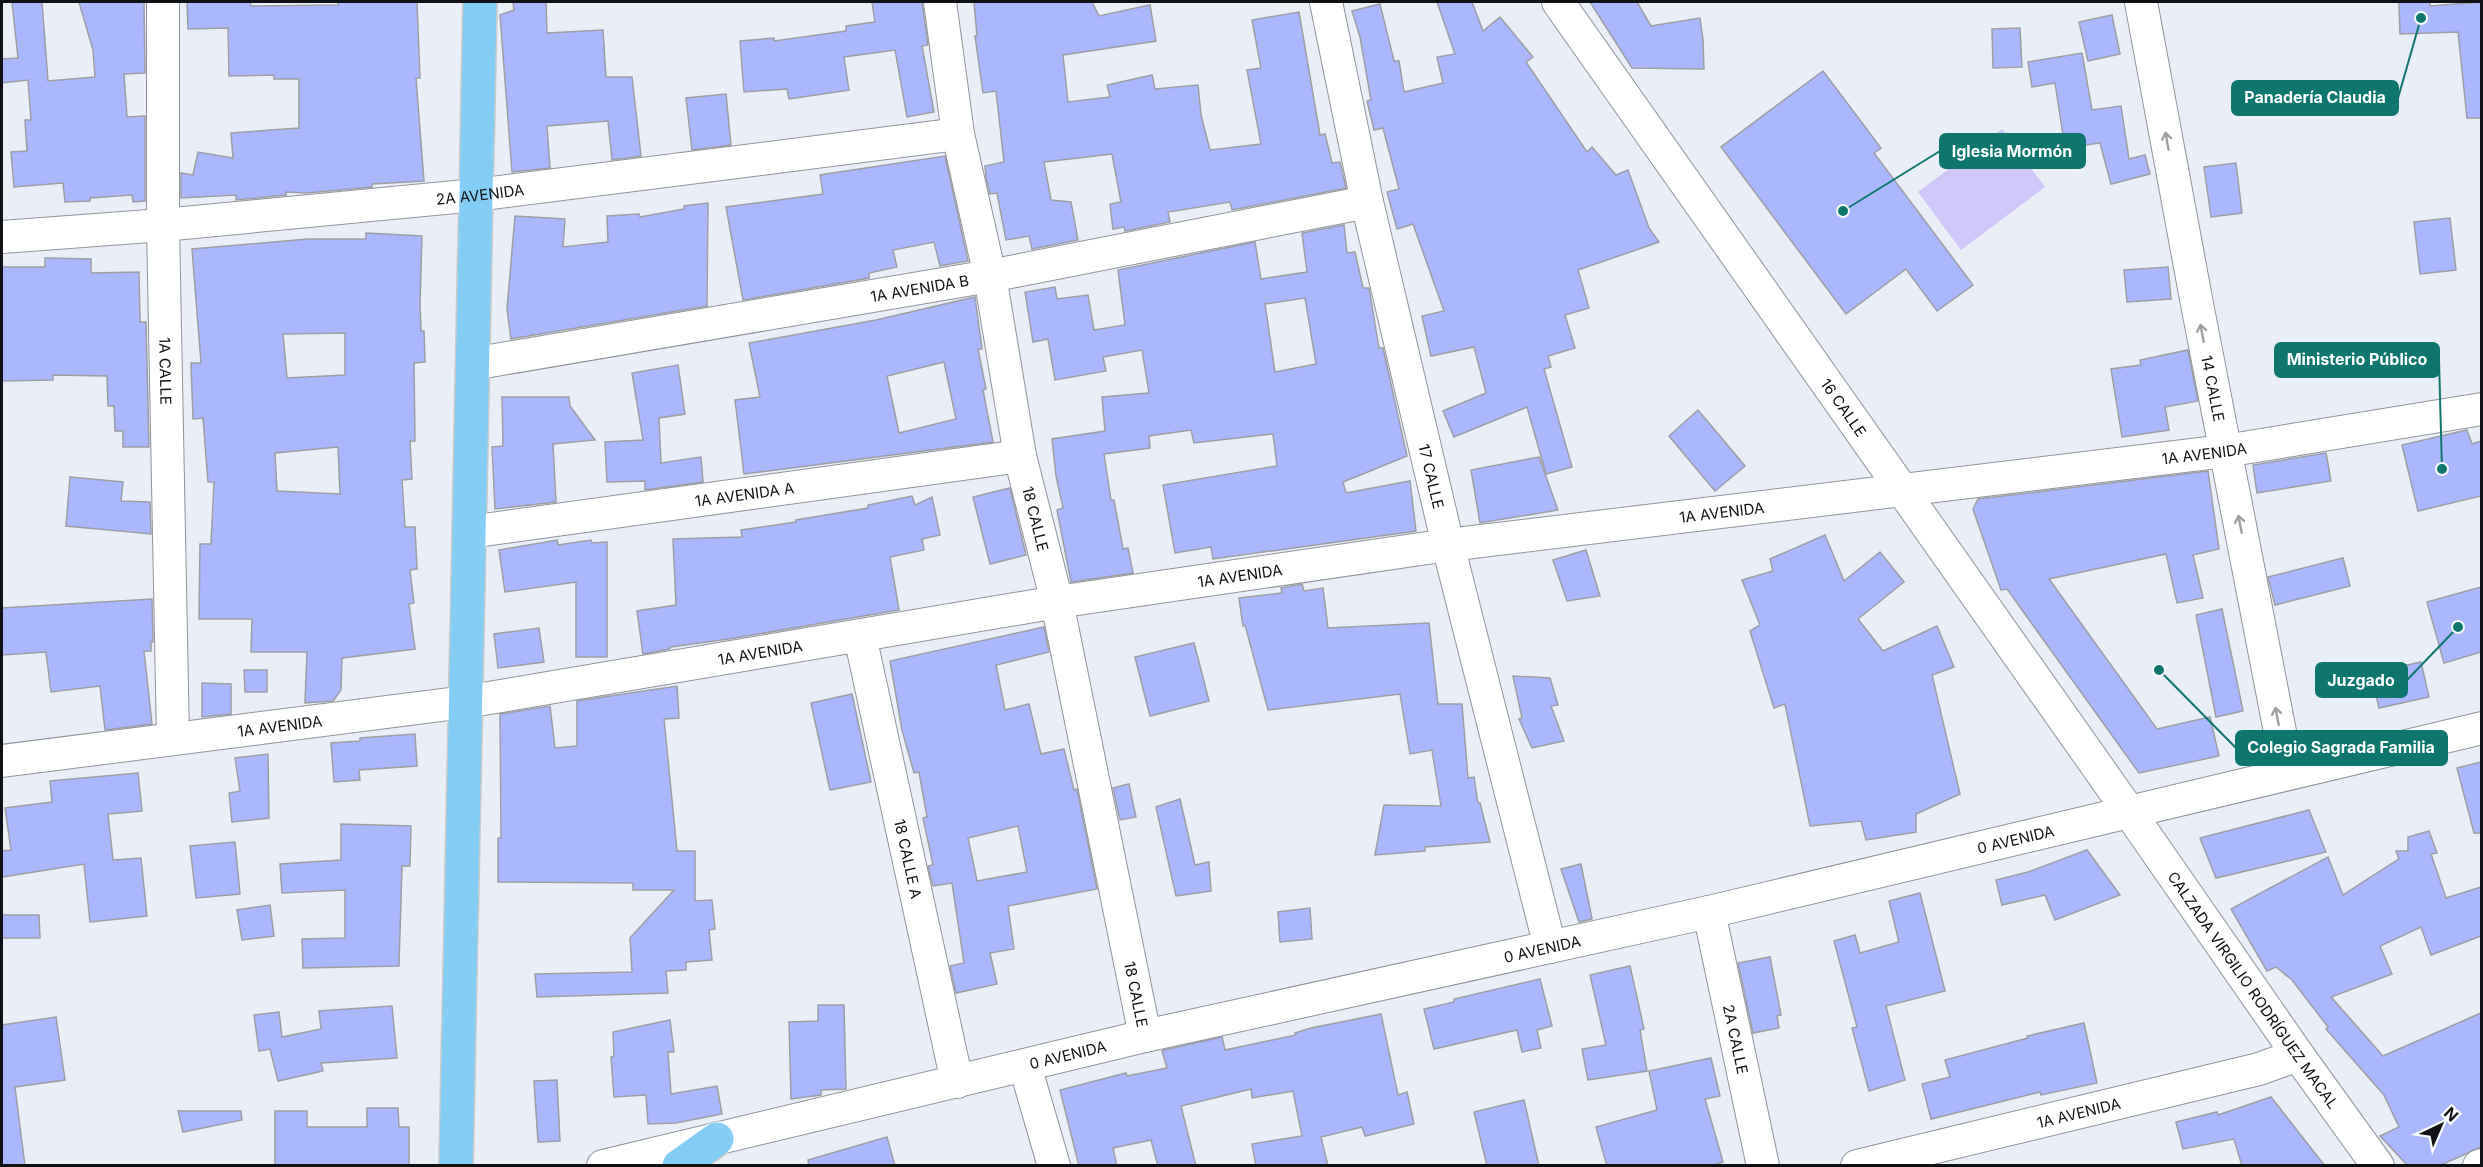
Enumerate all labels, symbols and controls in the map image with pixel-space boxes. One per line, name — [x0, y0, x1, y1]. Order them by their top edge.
callout: Panadería Claudia — [2232, 81, 2398, 115]
text: Panadería Claudia — [2244, 87, 2386, 107]
one-way arrow — [2161, 132, 2172, 151]
callout: Iglesia Mormón — [1940, 134, 2085, 168]
text: Iglesia Mormón — [1952, 141, 2072, 161]
street label: 2A AVENIDA — [435, 180, 525, 208]
street label: 1A AVENIDA B — [869, 270, 970, 306]
one-way arrow — [2196, 324, 2207, 343]
street label: 1A CALLE — [156, 337, 176, 405]
callout: Ministerio Público — [2275, 343, 2439, 377]
text: Ministerio Público — [2287, 349, 2427, 369]
street label: 14 CALLE — [2198, 354, 2229, 423]
street label: 16 CALLE — [1817, 375, 1871, 440]
street label: 1A AVENIDA — [2161, 438, 2248, 468]
street label: 17 CALLE — [1415, 442, 1449, 511]
street label: 1A AVENIDA A — [694, 478, 795, 510]
street label: 18 CALLE — [1019, 484, 1053, 553]
street label: 1A AVENIDA — [1678, 497, 1765, 526]
one-way arrow — [2234, 515, 2245, 535]
street label: 1A AVENIDA — [1196, 560, 1284, 591]
street label: 1A AVENIDA — [716, 636, 804, 669]
callout: Juzgado — [2316, 663, 2407, 697]
text: Juzgado — [2327, 670, 2395, 690]
one-way arrow — [2271, 706, 2282, 726]
street label: 1A AVENIDA — [236, 711, 323, 740]
callout: Colegio Sagrada Familia — [2236, 731, 2447, 765]
text: Colegio Sagrada Familia — [2247, 737, 2435, 757]
street label: 18 CALLE A — [891, 817, 926, 900]
street label: 0 AVENIDA — [1975, 821, 2056, 857]
street label: CALZADA VIRGILIO RODRÍGUEZ MACAL — [2164, 867, 2343, 1112]
street label: 0 AVENIDA — [1502, 931, 1582, 966]
street label: 18 CALLE — [1121, 960, 1152, 1029]
street label: 2A CALLE — [1719, 1003, 1753, 1076]
street label: 0 AVENIDA — [1027, 1036, 1108, 1073]
street label: 1A AVENIDA — [2035, 1093, 2122, 1132]
north arrow — [2411, 1095, 2471, 1155]
text: N — [2440, 1103, 2463, 1126]

